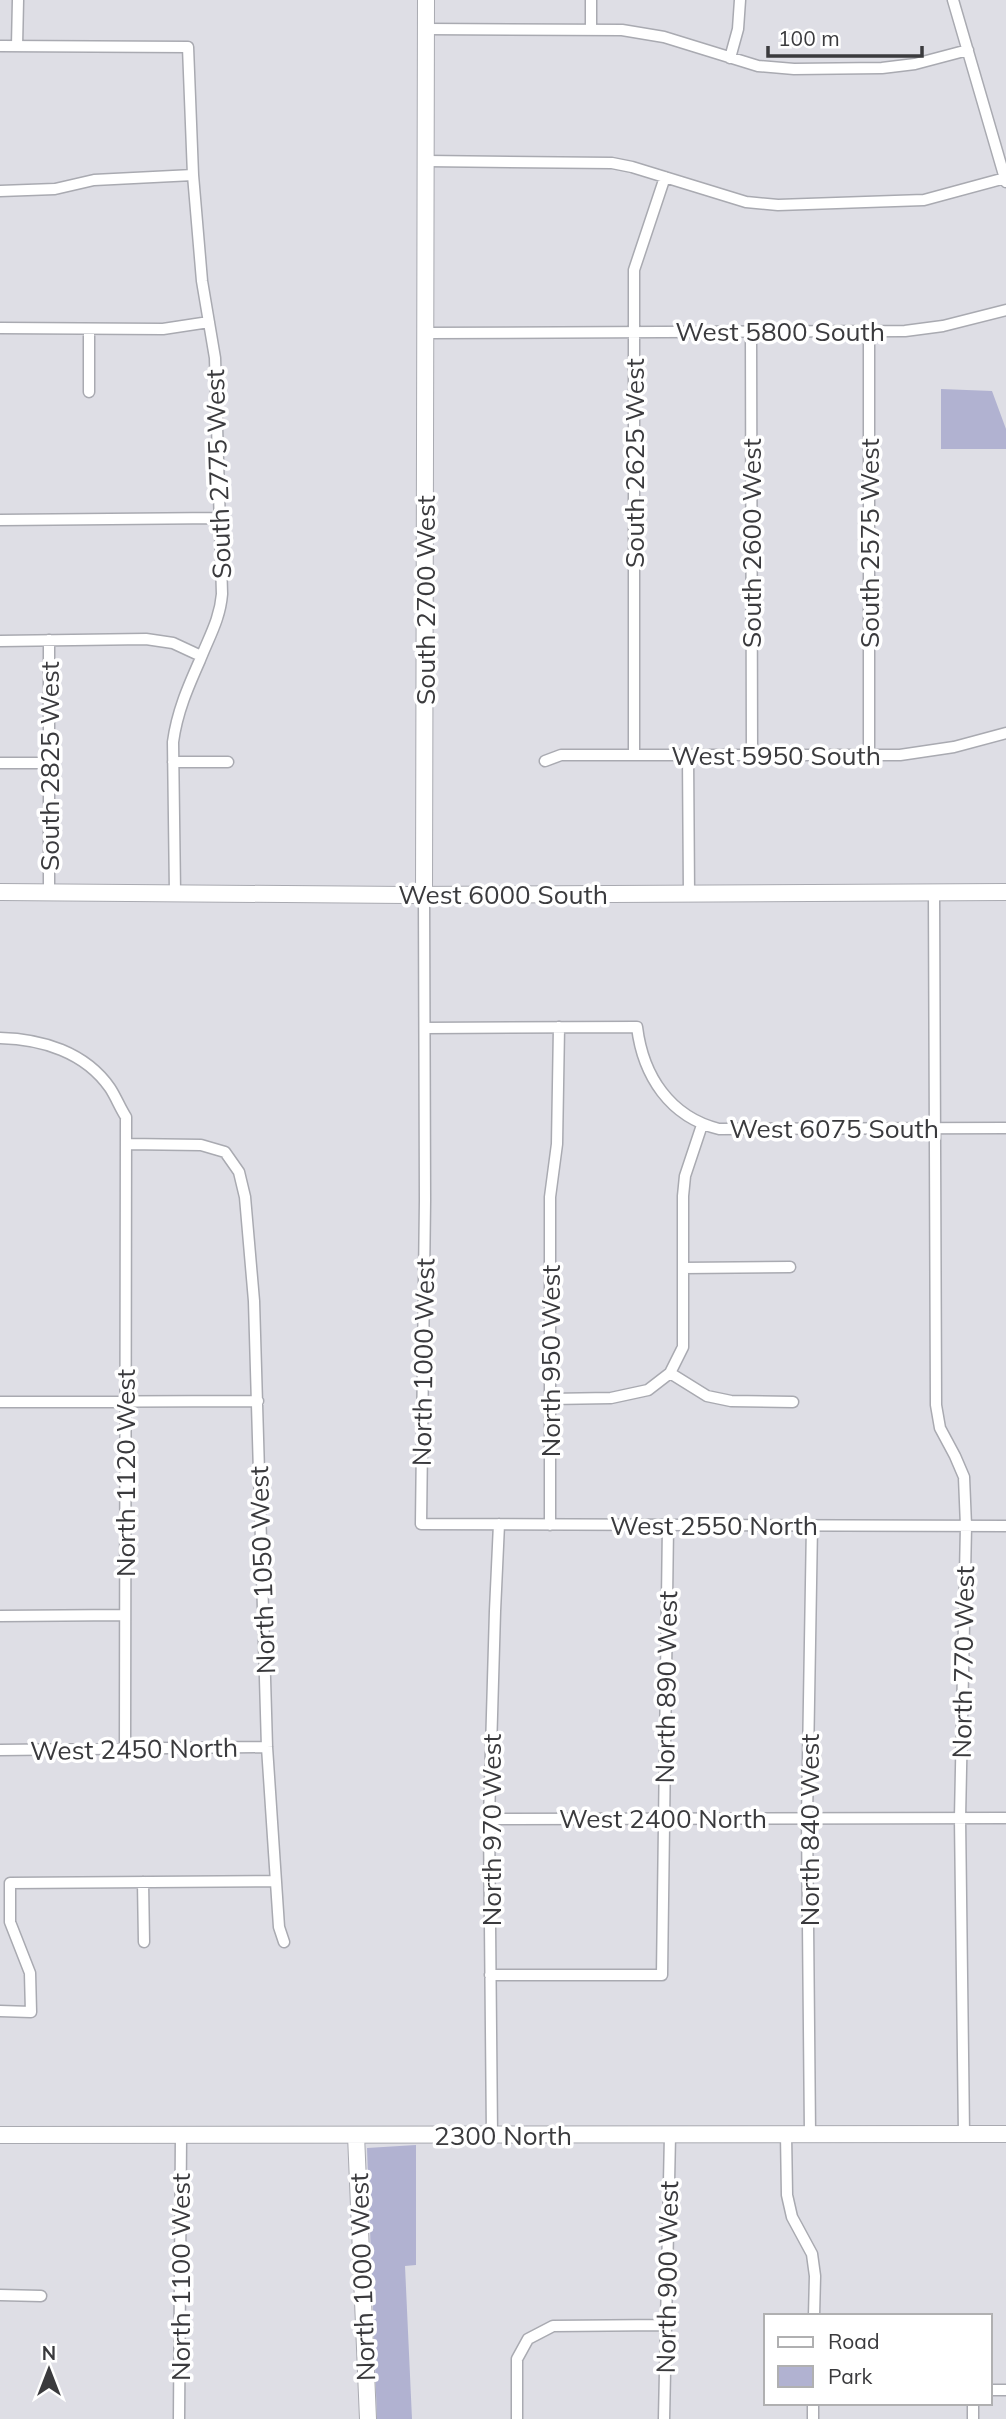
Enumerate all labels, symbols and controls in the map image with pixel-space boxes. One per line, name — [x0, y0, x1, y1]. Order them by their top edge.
scale bar — [768, 14, 922, 58]
text: 100 m — [778, 25, 840, 51]
street label: West 5800 South — [675, 315, 885, 348]
street label: South 2625 West — [618, 358, 651, 568]
street label: South 2775 West — [198, 369, 238, 579]
street label: South 2600 West — [735, 438, 768, 648]
street label: South 2575 West — [853, 438, 886, 648]
street label: South 2700 West — [409, 495, 442, 705]
street label: South 2825 West — [33, 661, 66, 871]
street label: West 5950 South — [671, 739, 881, 772]
street label: West 6000 South — [398, 878, 608, 911]
street label: West 6075 South — [729, 1112, 939, 1145]
street label: North 1000 West — [405, 1258, 441, 1466]
street label: North 950 West — [534, 1265, 567, 1457]
street label: North 1120 West — [109, 1369, 142, 1577]
street label: North 1050 West — [242, 1465, 282, 1675]
street label: West 2550 North — [610, 1509, 818, 1542]
street label: North 770 West — [945, 1565, 981, 1759]
street label: North 890 West — [648, 1590, 684, 1784]
street label: West 2450 North — [30, 1731, 238, 1767]
street label: North 970 West — [475, 1734, 508, 1926]
street label: North 840 West — [793, 1734, 826, 1926]
street label: West 2400 North — [559, 1802, 767, 1835]
street label: 2300 North — [434, 2119, 572, 2152]
street label: North 1000 West — [342, 2172, 382, 2382]
street label: North 1100 West — [164, 2173, 197, 2381]
street label: North 900 West — [649, 2180, 685, 2374]
legend — [764, 2314, 992, 2405]
text: Road — [828, 2328, 879, 2354]
north arrow — [14, 2335, 84, 2405]
text: N — [42, 2341, 56, 2365]
text: Park — [828, 2363, 872, 2389]

